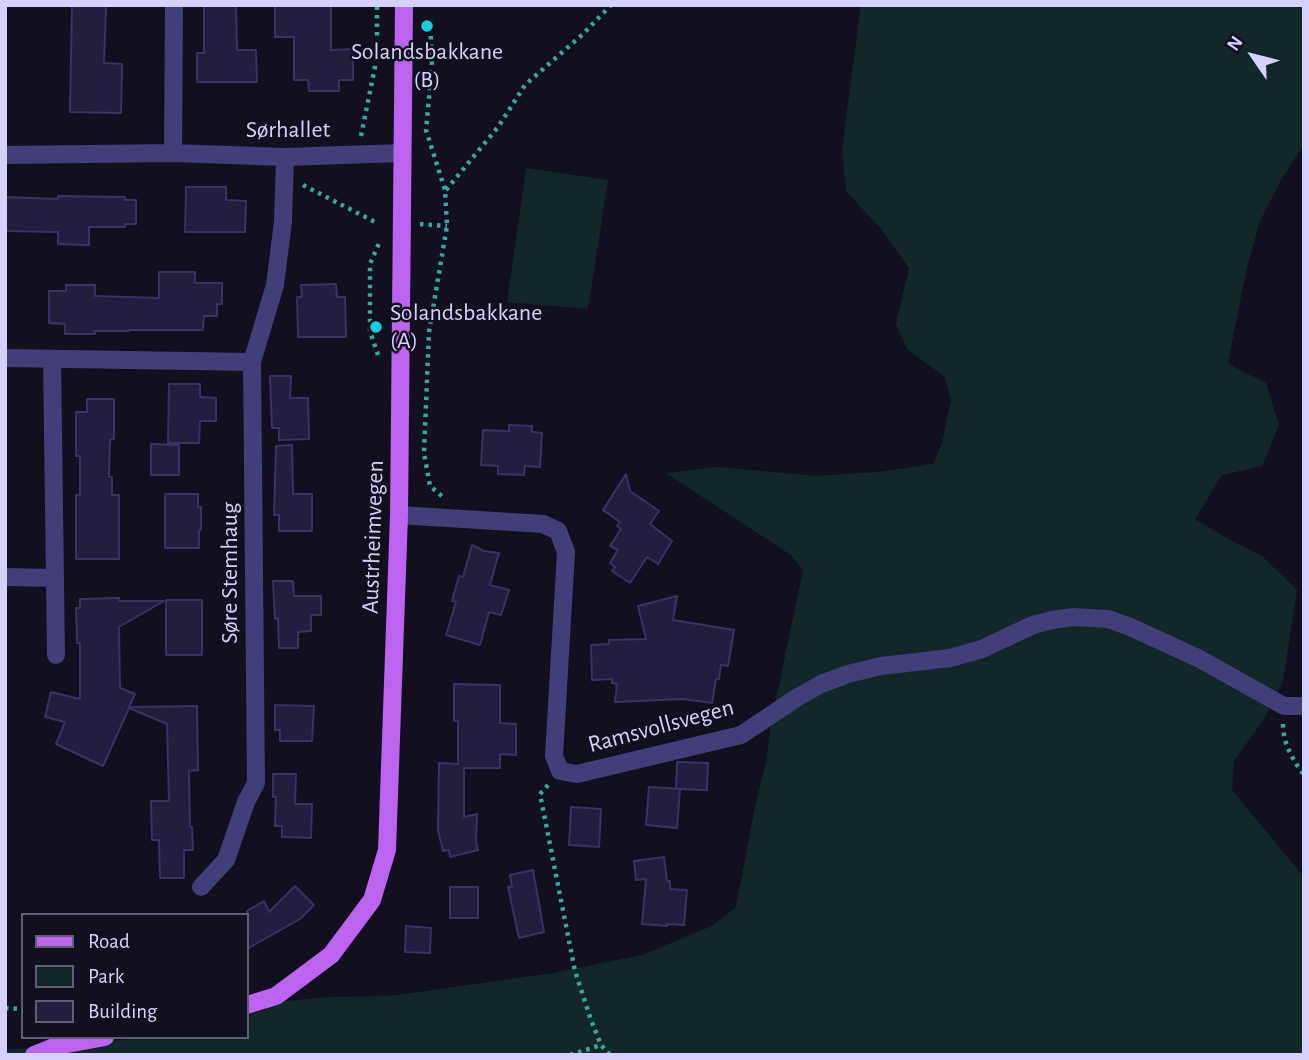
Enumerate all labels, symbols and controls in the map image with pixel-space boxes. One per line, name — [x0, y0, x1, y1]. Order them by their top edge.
marker: Solandsbakkane (B) — [419, 18, 435, 34]
north arrow — [1218, 21, 1288, 91]
text: N — [1224, 33, 1247, 55]
place label: Solandsbakkane (B) — [351, 38, 503, 94]
street label: Sørhallet — [246, 116, 330, 144]
place label: Solandsbakkane (A) — [390, 299, 542, 355]
marker: Solandsbakkane (A) — [368, 319, 384, 335]
street label: Austrheimvegen — [356, 460, 390, 614]
street label: Søre Stemhaug — [216, 502, 244, 644]
street label: Ramsvollsvegen — [585, 693, 737, 759]
legend — [21, 913, 248, 1039]
text: Road — [88, 931, 130, 952]
text: Park — [88, 966, 124, 987]
text: Building — [88, 1001, 157, 1022]

